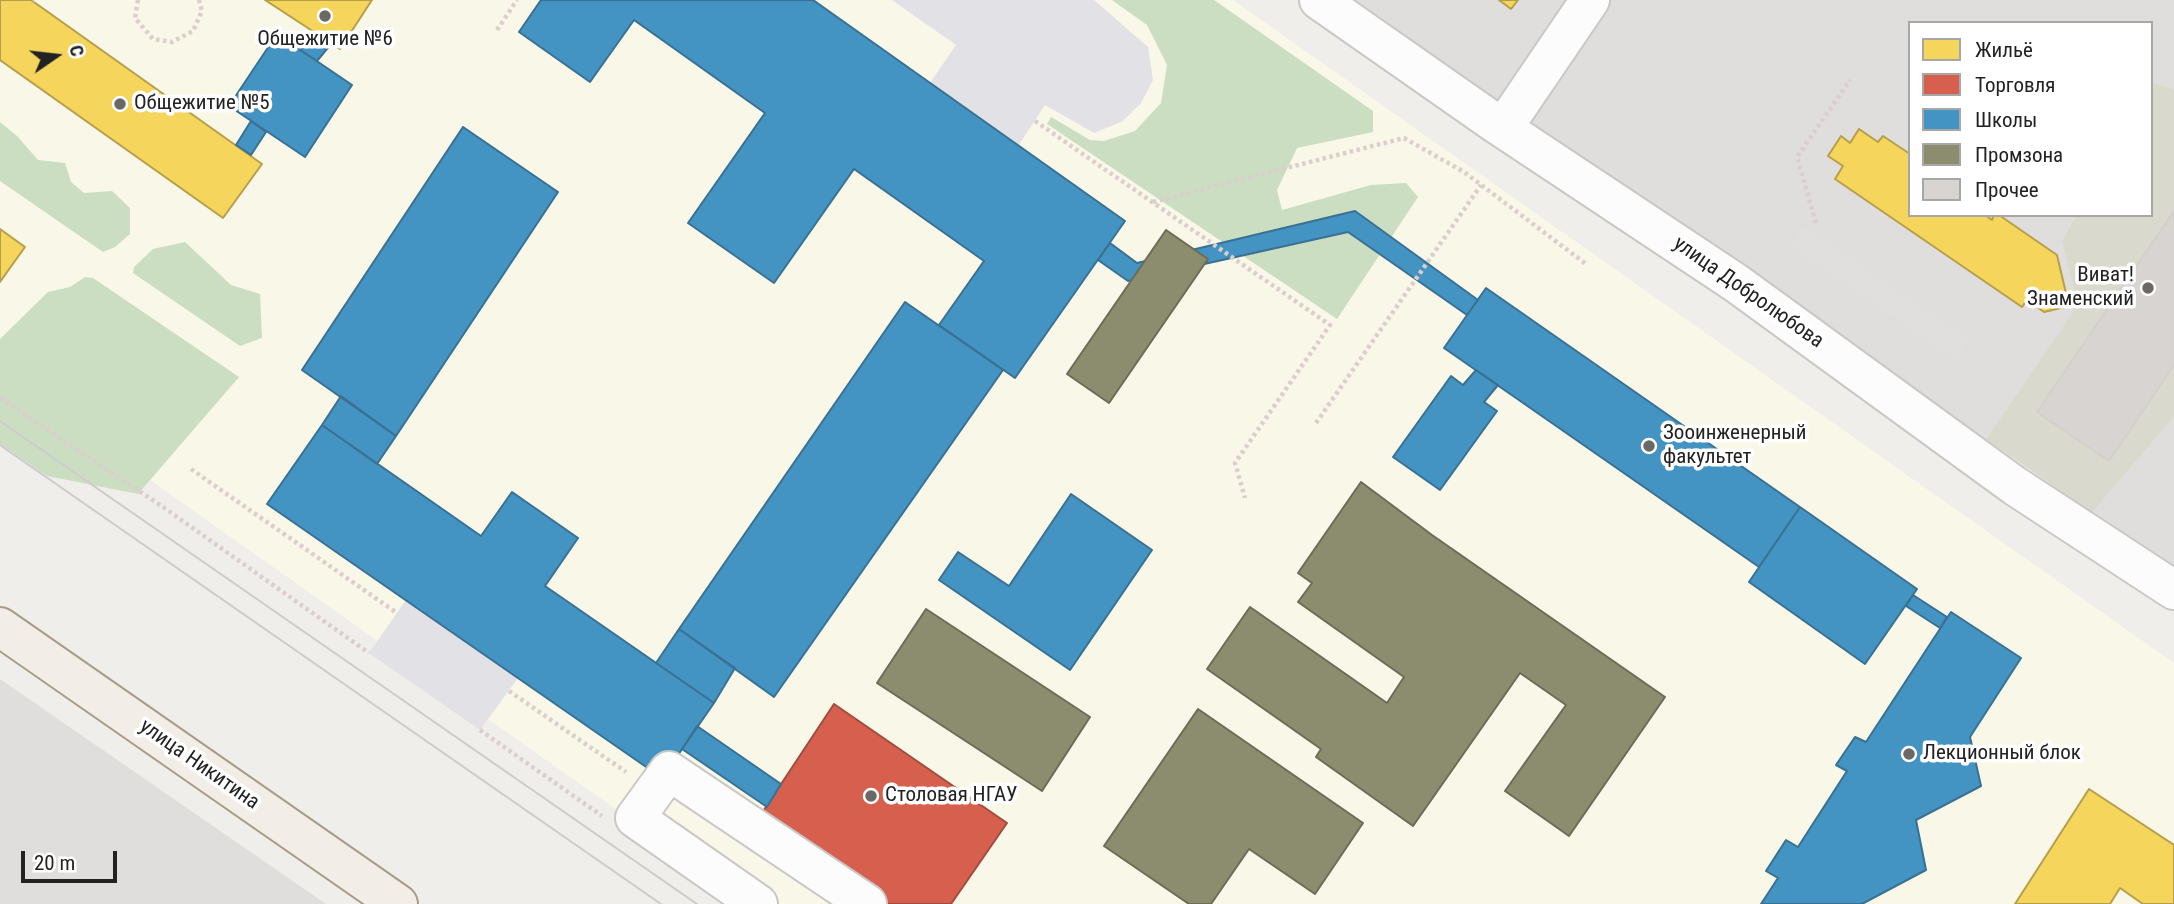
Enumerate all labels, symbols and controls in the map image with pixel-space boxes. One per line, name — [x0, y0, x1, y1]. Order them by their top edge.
marker: Общежитие №6 — [317, 8, 333, 24]
north arrow — [21, 21, 91, 91]
legend — [1908, 21, 2153, 217]
place label: Общежитие №6 — [257, 27, 393, 53]
text: Жильё — [1975, 38, 2033, 62]
text: С — [64, 43, 89, 59]
text: Торговля — [1975, 73, 2055, 97]
place label: Общежитие №5 — [134, 91, 270, 117]
marker: Общежитие №5 — [112, 96, 128, 112]
text: Школы — [1975, 108, 2037, 132]
text: Промзона — [1975, 143, 2063, 167]
text: Прочее — [1975, 178, 2039, 202]
street label: улица Добролюбова — [1668, 232, 1828, 354]
place label: Виват! Знаменский — [2027, 263, 2134, 313]
marker: Виват! Знаменский — [2140, 280, 2156, 296]
place label: Зооинженерный факультет — [1663, 421, 1806, 471]
marker: Зооинженерный факультет — [1641, 438, 1657, 454]
street label: улица Никитина — [134, 714, 264, 816]
place label: Лекционный блок — [1923, 741, 2081, 767]
marker: Лекционный блок — [1901, 746, 1917, 762]
place label: Столовая НГАУ — [885, 783, 1018, 809]
marker: Столовая НГАУ — [863, 788, 879, 804]
scale bar — [24, 838, 121, 882]
text: 20 m — [34, 851, 75, 875]

